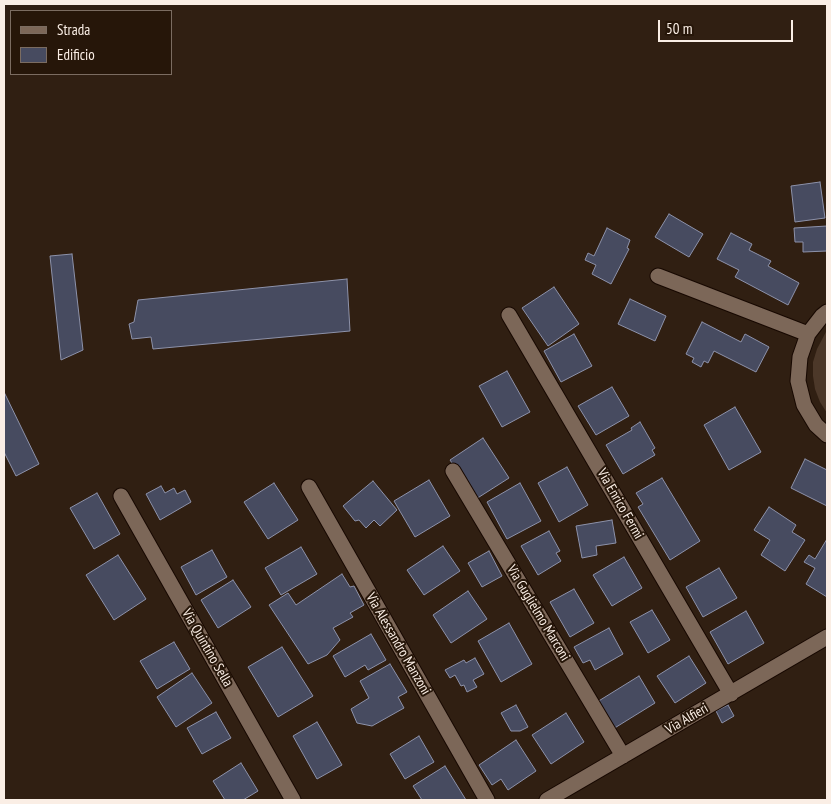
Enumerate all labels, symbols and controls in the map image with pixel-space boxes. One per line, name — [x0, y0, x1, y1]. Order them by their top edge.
legend — [10, 10, 172, 75]
scale bar — [661, 10, 796, 42]
text: 50 m — [666, 19, 692, 38]
text: Strada — [57, 20, 90, 39]
text: Edificio — [57, 45, 95, 64]
street label: Via Enrico Fermi — [593, 466, 647, 542]
street label: Via Guglielmo Marconi — [503, 562, 573, 664]
street label: Via Alessandro Manzoni — [362, 590, 434, 698]
street label: Via Quintino Sella — [178, 606, 236, 690]
street label: Via Alfieri — [663, 700, 711, 738]

